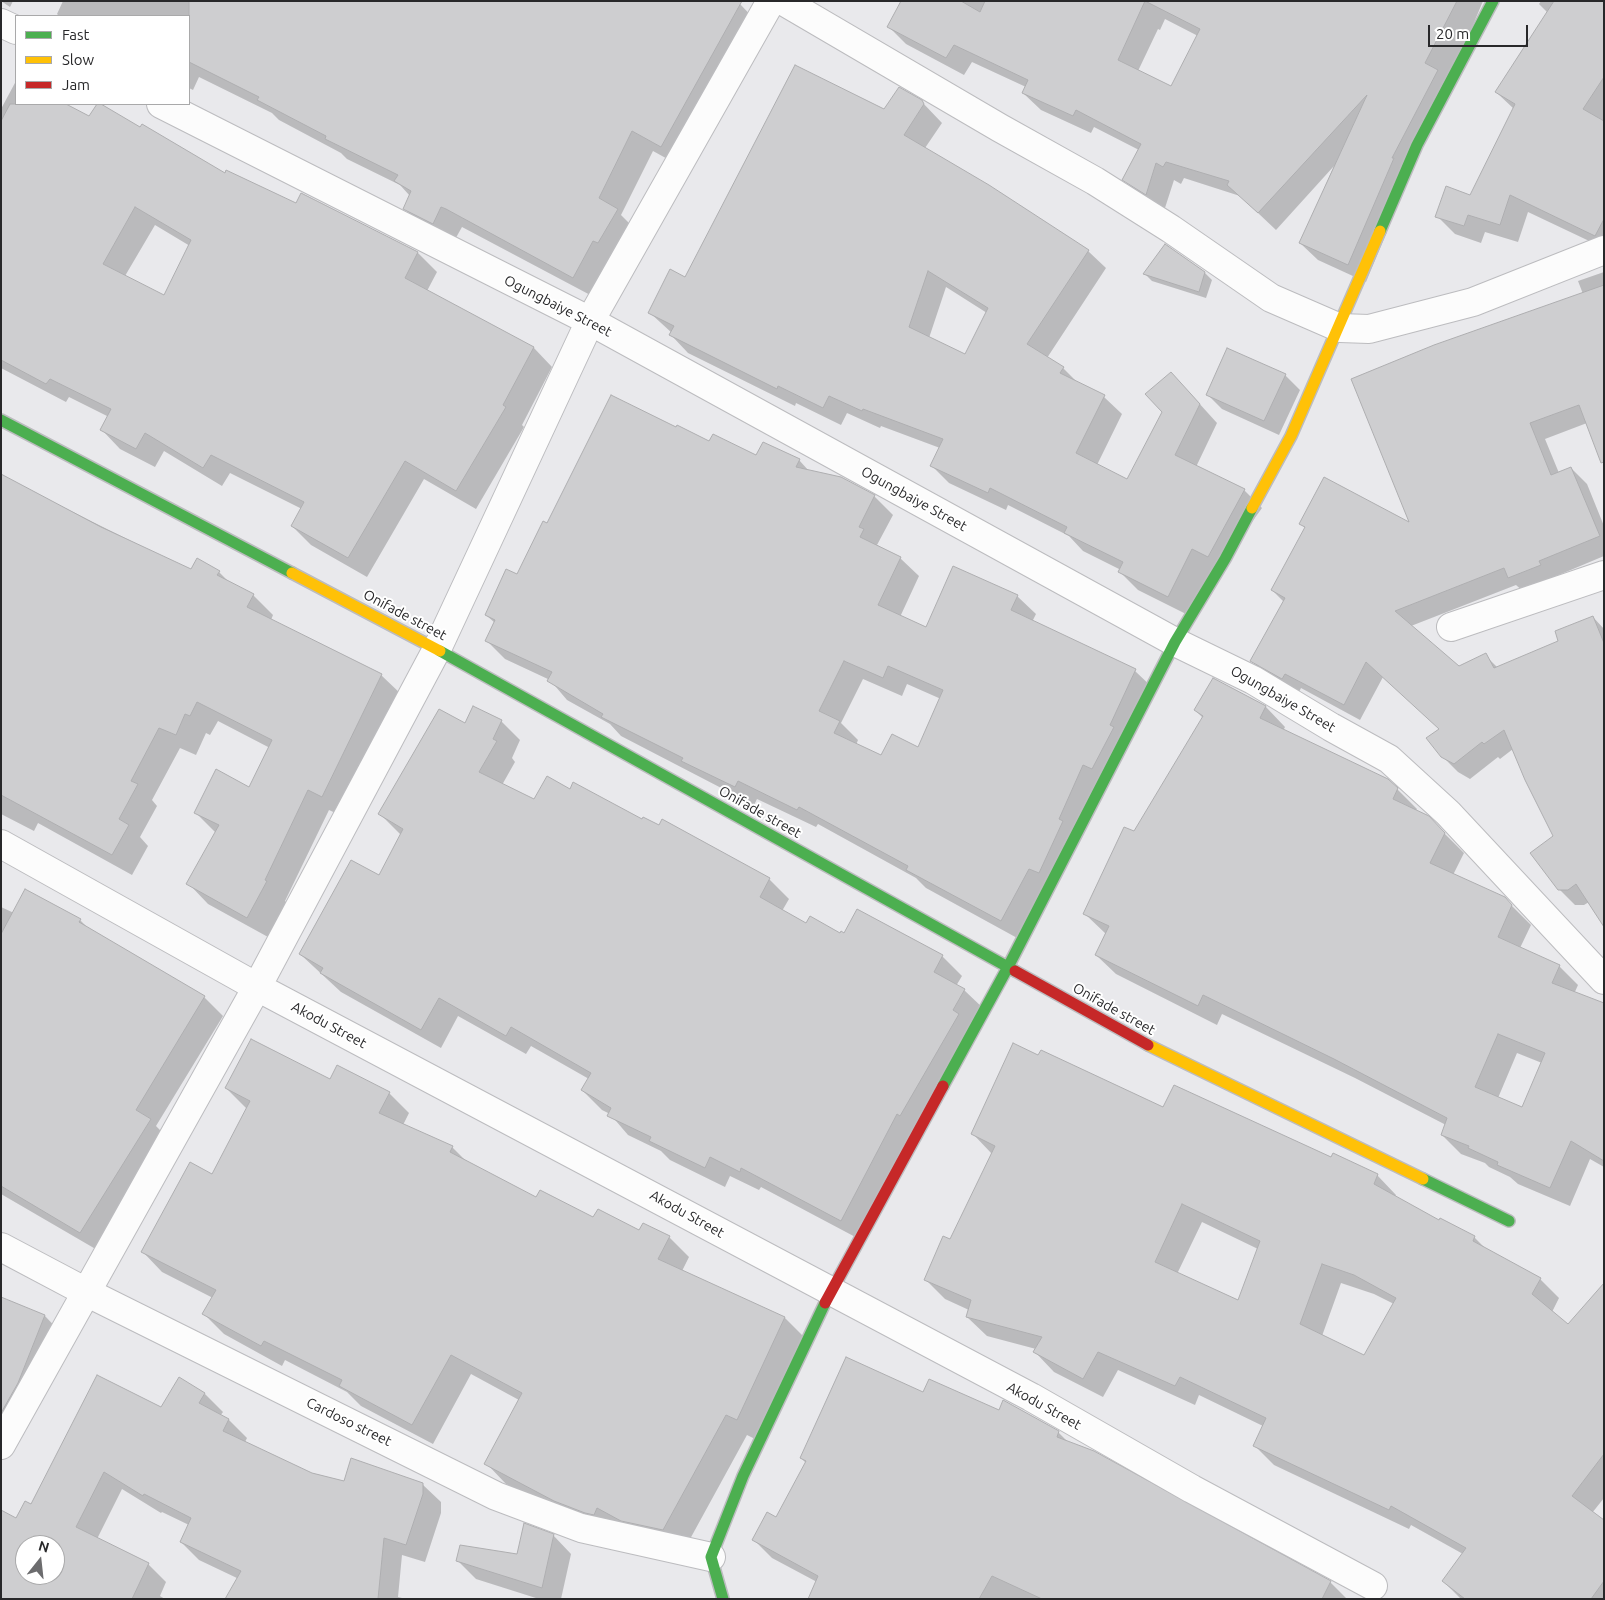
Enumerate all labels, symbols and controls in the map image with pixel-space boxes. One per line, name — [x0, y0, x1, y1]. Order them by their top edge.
legend — [15, 15, 190, 105]
scale bar — [1430, 15, 1530, 47]
text: 20 m — [1436, 25, 1469, 42]
text: Fast — [62, 26, 89, 43]
text: Slow — [62, 51, 94, 68]
text: Jam — [62, 76, 90, 93]
street label: Ogungbaiye Street — [501, 272, 615, 340]
street label: Ogungbaiye Street — [858, 463, 970, 535]
street label: Onifade street — [361, 586, 449, 644]
street label: Ogungbaiye Street — [1228, 662, 1338, 736]
street label: Onifade street — [716, 782, 804, 842]
street label: Onifade street — [1070, 979, 1158, 1039]
street label: Akodu Street — [289, 998, 369, 1052]
street label: Akodu Street — [647, 1187, 727, 1241]
street label: Akodu Street — [1004, 1379, 1084, 1433]
street label: Cardoso street — [304, 1394, 394, 1450]
north arrow — [15, 1535, 65, 1585]
text: N — [37, 1537, 51, 1556]

